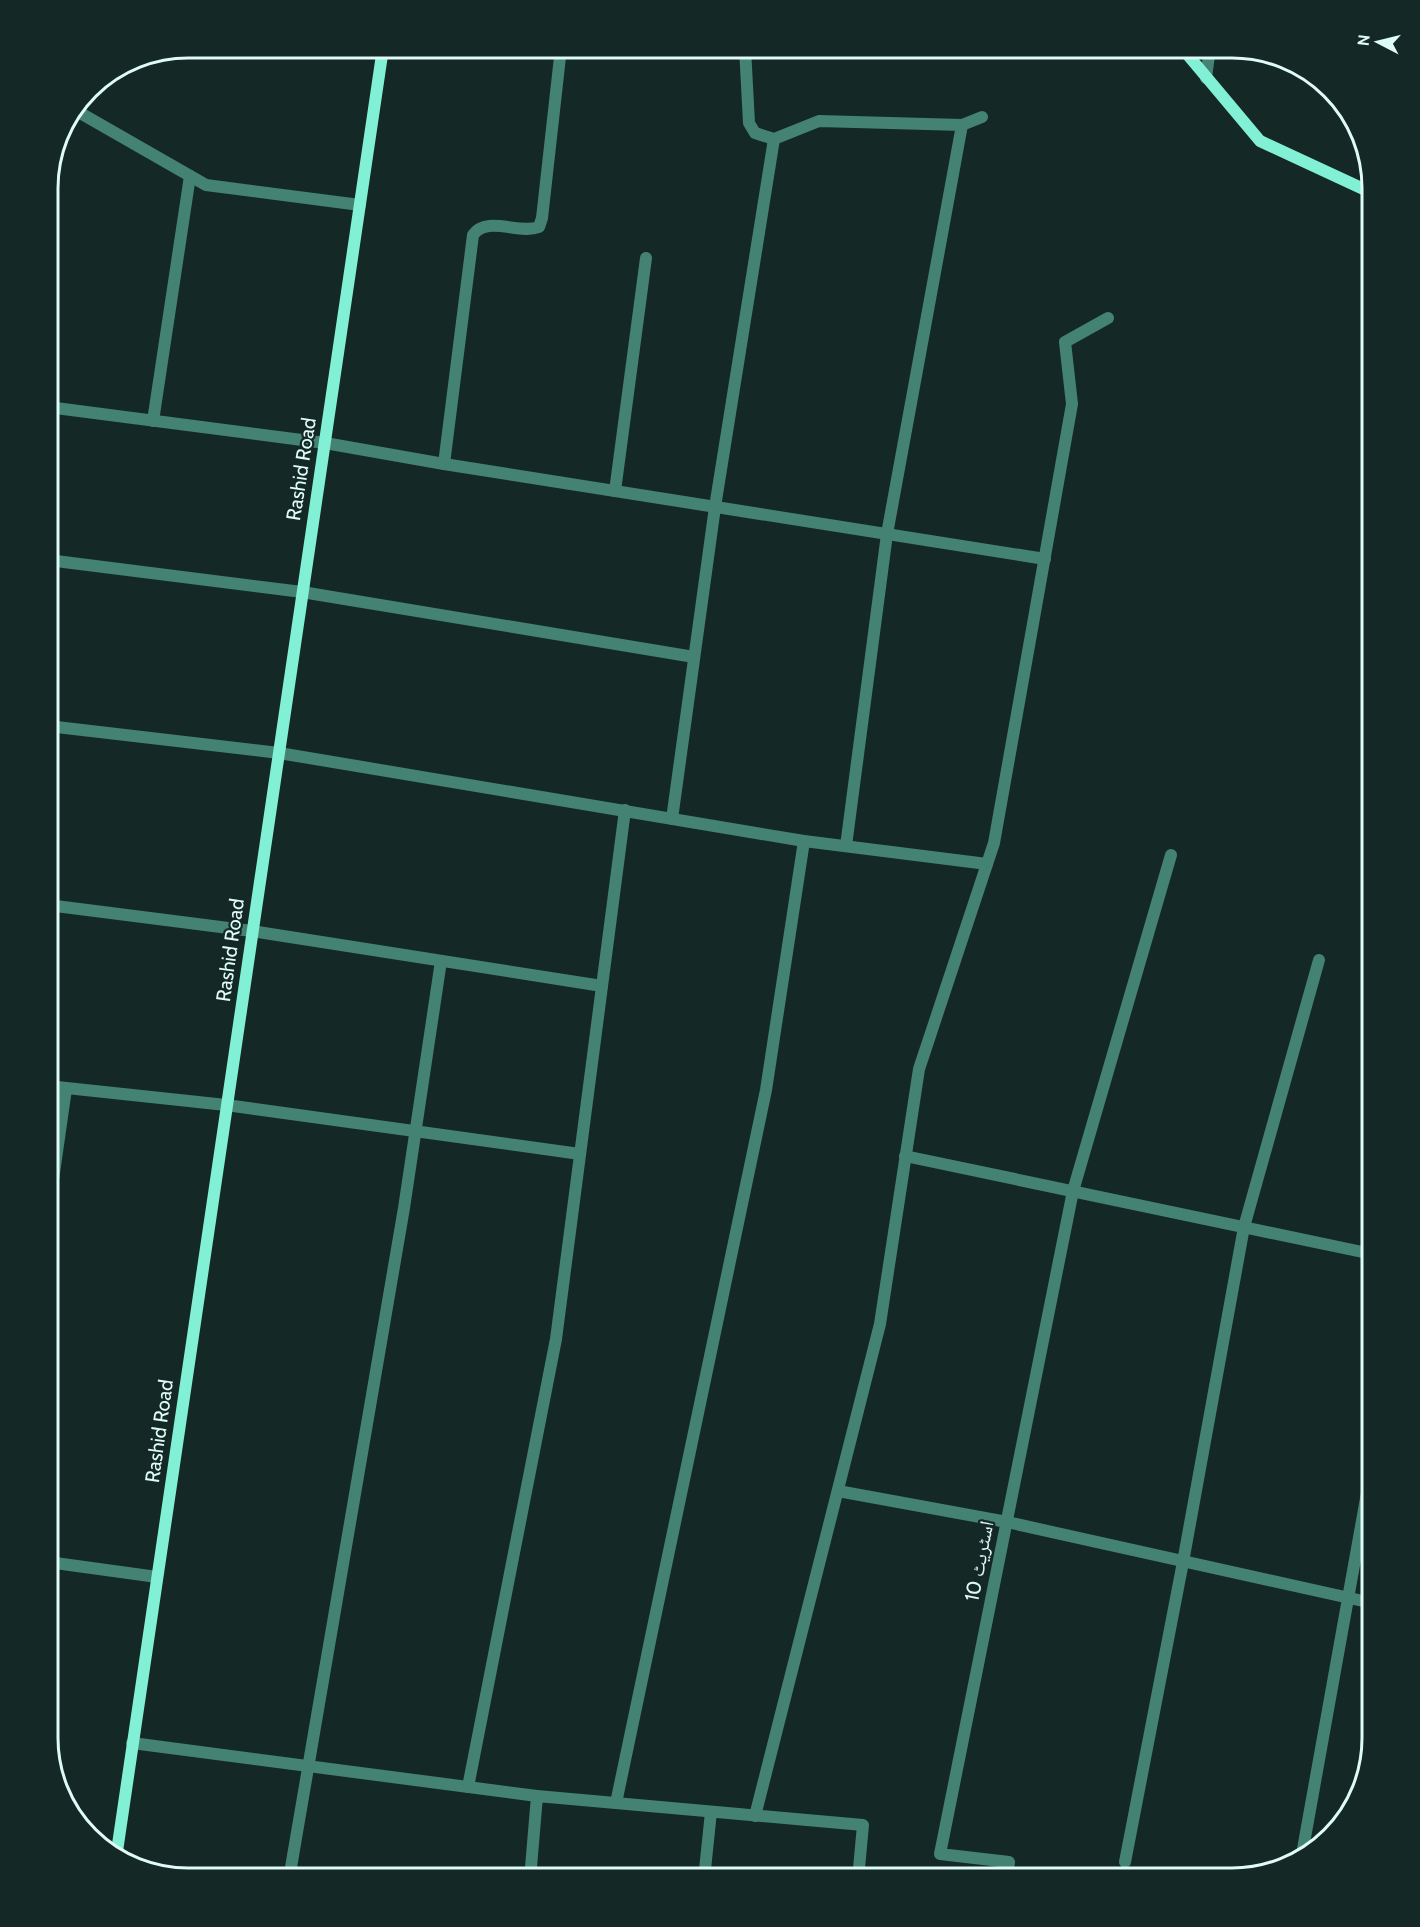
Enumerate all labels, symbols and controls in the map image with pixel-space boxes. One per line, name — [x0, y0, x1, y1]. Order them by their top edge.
north arrow — [1348, 12, 1408, 72]
text: N — [1353, 33, 1374, 47]
street label: Rashid Road — [281, 416, 321, 522]
street label: Rashid Road — [211, 897, 249, 1003]
street label: Rashid Road — [140, 1378, 178, 1484]
street label: اسٹریٹ 10 — [959, 1519, 999, 1603]

